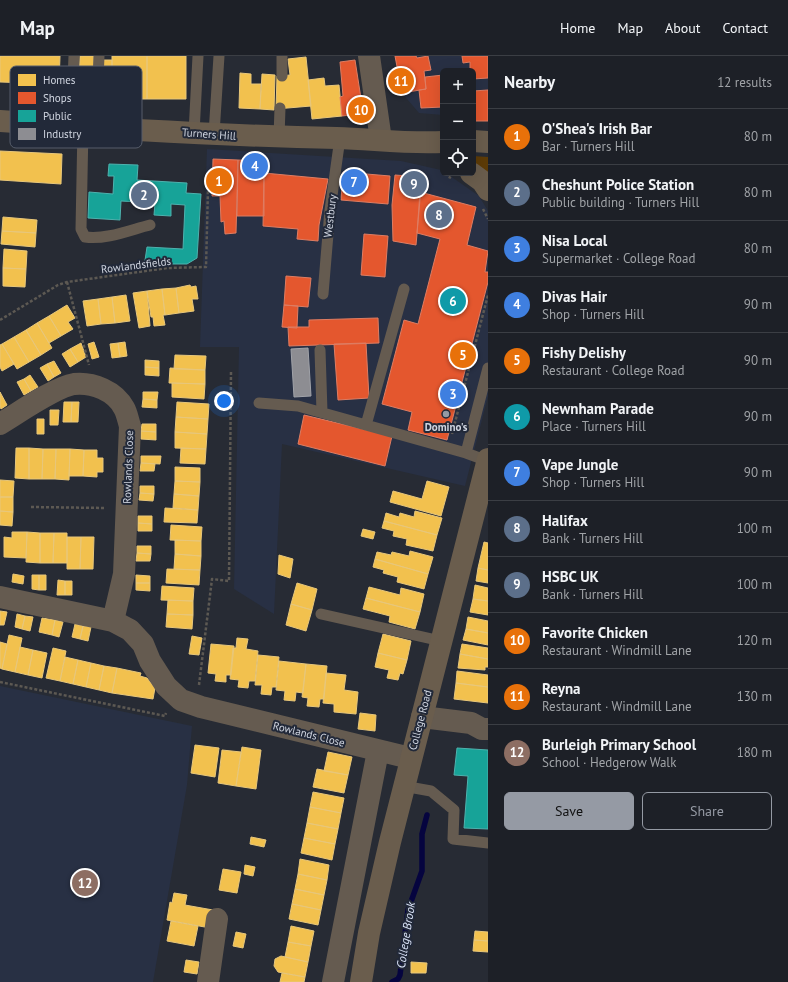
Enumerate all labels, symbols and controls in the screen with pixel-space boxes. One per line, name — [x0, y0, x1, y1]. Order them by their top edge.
text: Map — [20, 16, 55, 40]
text: Home — [560, 19, 595, 37]
text: Map — [617, 19, 643, 37]
text: About — [665, 19, 701, 37]
text: Contact — [723, 19, 768, 37]
legend — [10, 66, 142, 148]
pin: 11 — [388, 66, 414, 96]
map controls — [440, 68, 476, 176]
button: + — [440, 68, 476, 104]
text: Nearby — [504, 71, 555, 93]
text: Homes — [43, 73, 76, 87]
text: 12 results — [717, 74, 772, 91]
text: Shops — [43, 91, 72, 105]
pin: 10 — [348, 95, 374, 125]
button: − — [440, 104, 476, 140]
text: Public — [43, 109, 72, 123]
text: O'Shea's Irish Bar — [542, 119, 652, 138]
street label: Turners Hill — [181, 125, 237, 143]
text: Industry — [43, 127, 82, 141]
text: 1 — [513, 128, 521, 145]
text: 80 m — [744, 128, 772, 145]
text: Bar · Turners Hill — [542, 138, 635, 155]
button: locate — [440, 140, 476, 176]
pin: 4 — [242, 151, 268, 181]
pin: 1 — [206, 166, 232, 196]
pin: 7 — [341, 167, 367, 197]
pin: 9 — [401, 169, 427, 199]
text: Cheshunt Police Station — [542, 175, 694, 194]
pin: 2 — [131, 180, 157, 210]
text: 2 — [513, 184, 521, 201]
text: 80 m — [744, 184, 772, 201]
street label: Westbury — [320, 193, 340, 238]
text: Public building · Turners Hill — [542, 194, 699, 211]
pin: 8 — [426, 200, 452, 230]
text: Nisa Local — [542, 231, 607, 250]
text: 3 — [513, 240, 521, 257]
text: 80 m — [744, 240, 772, 257]
text: Supermarket · College Road — [542, 250, 695, 267]
street label: Rowlandsfields — [100, 254, 172, 276]
pin: 6 — [440, 286, 466, 316]
text: Divas Hair — [542, 287, 607, 306]
text: 4 — [513, 296, 521, 313]
text: 90 m — [744, 296, 772, 313]
text: Shop · Turners Hill — [542, 306, 644, 323]
pin: 5 — [450, 340, 476, 370]
text: Fishy Delishy — [542, 343, 626, 362]
text: 5 — [513, 352, 521, 369]
text: 90 m — [744, 352, 772, 369]
text: Restaurant · College Road — [542, 362, 684, 379]
pin: 3 — [440, 379, 466, 409]
your location — [214, 391, 234, 411]
text: Newnham Parade — [542, 399, 654, 418]
text: 6 — [513, 408, 521, 425]
text: 90 m — [744, 408, 772, 425]
marker: Domino's — [441, 409, 451, 419]
text: Place · Turners Hill — [542, 418, 646, 435]
place label: Domino's — [425, 420, 468, 434]
street label: Rowlands Close — [120, 430, 136, 504]
text: Vape Jungle — [542, 455, 618, 474]
text: 7 — [513, 464, 521, 481]
text: 90 m — [744, 464, 772, 481]
text: Shop · Turners Hill — [542, 474, 644, 491]
text: Halifax — [542, 511, 588, 530]
text: 8 — [513, 520, 521, 537]
text: 100 m — [737, 520, 772, 537]
text: Bank · Turners Hill — [542, 530, 643, 547]
text: HSBC UK — [542, 567, 599, 586]
text: 9 — [513, 576, 521, 593]
text: 100 m — [737, 576, 772, 593]
text: Bank · Turners Hill — [542, 586, 643, 603]
text: Favorite Chicken — [542, 623, 648, 642]
text: 10 — [510, 632, 524, 649]
text: 120 m — [737, 632, 772, 649]
text: Restaurant · Windmill Lane — [542, 642, 692, 659]
text: Reyna — [542, 679, 581, 698]
street label: College Road — [405, 688, 435, 751]
text: 11 — [510, 688, 524, 705]
text: 130 m — [737, 688, 772, 705]
text: Restaurant · Windmill Lane — [542, 698, 692, 715]
street label: Rowlands Close — [272, 718, 347, 750]
text: Burleigh Primary School — [542, 735, 696, 754]
text: 12 — [510, 744, 524, 761]
text: 180 m — [737, 744, 772, 761]
text: School · Hedgerow Walk — [542, 754, 676, 771]
button: Save — [504, 792, 634, 830]
button: Share — [642, 792, 772, 830]
pin: 12 — [72, 868, 98, 898]
water label: College Brook — [393, 900, 418, 969]

